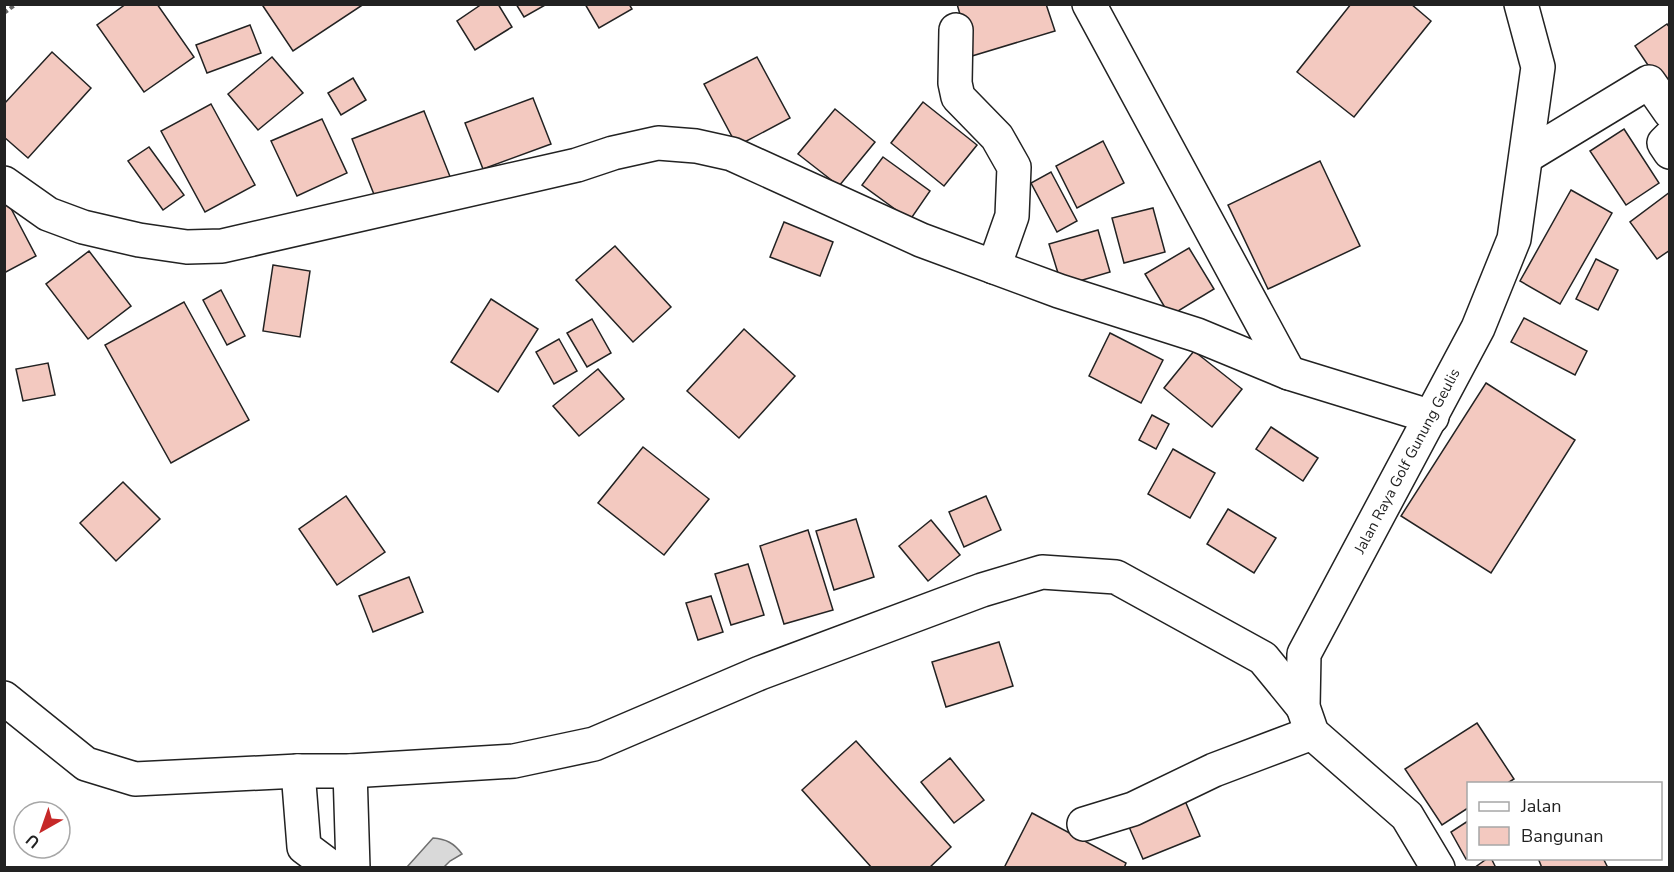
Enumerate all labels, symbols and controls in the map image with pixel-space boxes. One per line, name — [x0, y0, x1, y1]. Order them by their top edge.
street label: Jalan Raya Golf Gunung Geulis — [1349, 365, 1464, 558]
legend — [1467, 782, 1662, 860]
text: Jalan — [1520, 794, 1561, 818]
north arrow — [12, 800, 72, 860]
text: Bangunan — [1521, 824, 1604, 848]
text: U — [21, 829, 45, 853]

